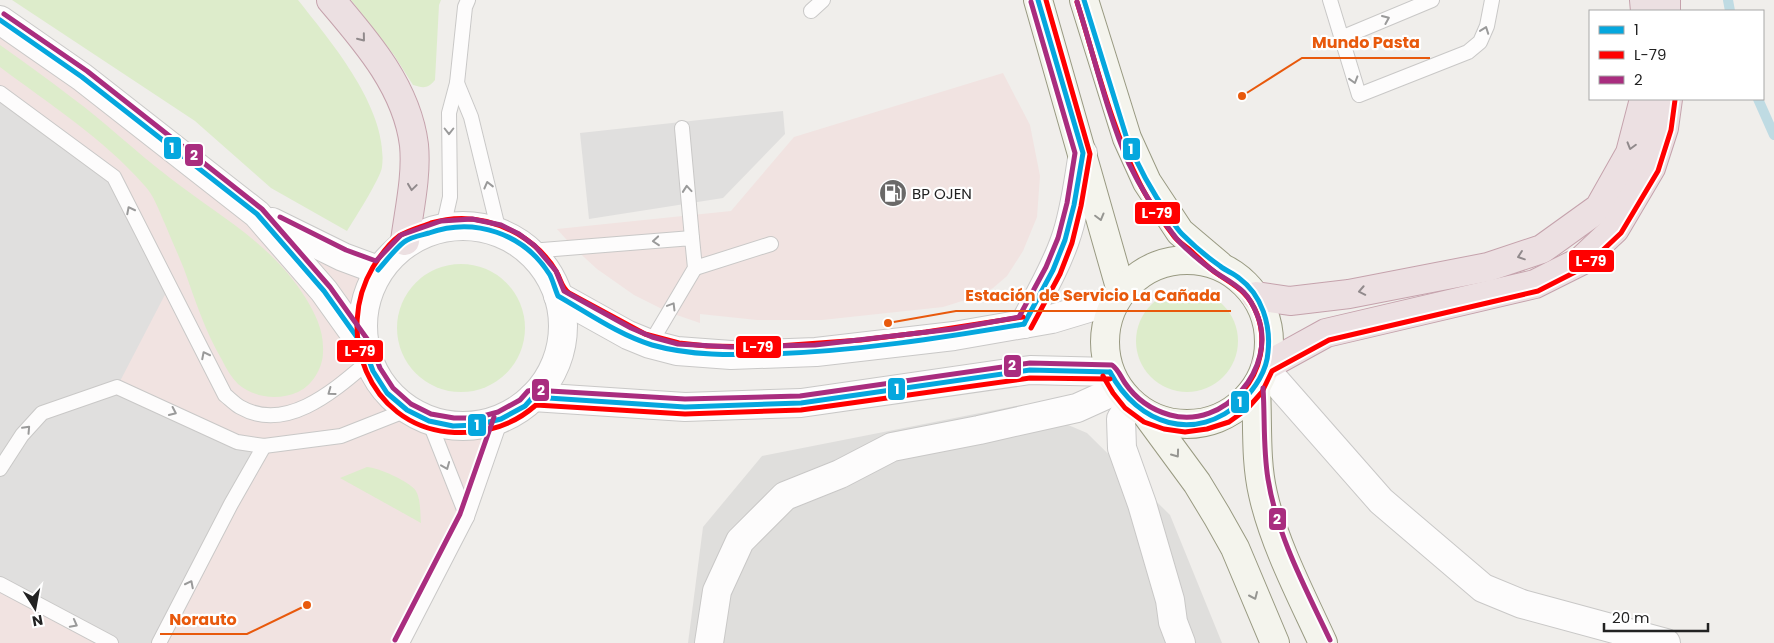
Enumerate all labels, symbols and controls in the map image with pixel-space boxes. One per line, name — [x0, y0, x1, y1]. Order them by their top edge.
legend — [1589, 10, 1764, 100]
one-way arrow — [1381, 15, 1390, 25]
text: 1 — [1634, 19, 1639, 40]
one-way arrow — [1479, 26, 1489, 35]
callout: Mundo Pasta — [1302, 27, 1430, 58]
text: Mundo Pasta — [1312, 31, 1420, 54]
one-way arrow — [357, 32, 366, 41]
text: L-79 — [1634, 44, 1666, 65]
text: 2 — [1634, 69, 1643, 90]
one-way arrow — [1349, 76, 1359, 84]
one-way arrow — [444, 128, 454, 135]
line badge: 1 — [163, 136, 182, 160]
line badge: 1 — [1122, 137, 1141, 161]
text: 1 — [169, 138, 175, 158]
text: 1 — [1128, 139, 1134, 159]
one-way arrow — [1627, 141, 1637, 150]
line badge: 2 — [184, 143, 204, 167]
text: 2 — [190, 145, 198, 165]
fuel station icon: BP OJEN — [878, 178, 908, 208]
one-way arrow — [483, 181, 494, 190]
one-way arrow — [407, 183, 418, 191]
place label: BP OJEN — [912, 183, 972, 204]
one-way arrow — [682, 185, 693, 193]
line badge: L-79 — [1134, 201, 1181, 225]
text: L-79 — [1142, 203, 1172, 223]
one-way arrow — [126, 206, 136, 215]
one-way arrow — [1094, 212, 1105, 221]
one-way arrow — [652, 235, 660, 246]
line badge: L-79 — [1568, 249, 1615, 273]
one-way arrow — [1517, 250, 1526, 260]
text: L-79 — [1576, 251, 1606, 271]
callout: Estación de Servicio La Cañada — [956, 280, 1231, 311]
text: Estación de Servicio La Cañada — [965, 284, 1221, 307]
one-way arrow — [1358, 285, 1367, 296]
one-way arrow — [666, 302, 676, 311]
line badge: L-79 — [735, 335, 782, 359]
text: L-79 — [743, 337, 773, 357]
line badge: L-79 — [336, 339, 384, 363]
text: L-79 — [345, 341, 375, 361]
one-way arrow — [201, 351, 211, 360]
line badge: 2 — [1003, 354, 1022, 378]
text: 2 — [1008, 355, 1016, 375]
line badge: 1 — [887, 377, 906, 401]
line badge: 2 — [531, 378, 550, 402]
text: 1 — [894, 379, 900, 399]
text: 2 — [537, 380, 545, 400]
one-way arrow — [328, 386, 337, 394]
line badge: 1 — [1230, 390, 1250, 414]
text: 1 — [1237, 392, 1243, 412]
one-way arrow — [168, 406, 177, 417]
line badge: 1 — [467, 413, 487, 437]
text: 1 — [474, 415, 480, 435]
one-way arrow — [21, 426, 30, 435]
one-way arrow — [1170, 448, 1179, 458]
one-way arrow — [440, 461, 451, 470]
line badge: 2 — [1268, 507, 1287, 531]
text: 2 — [1273, 509, 1281, 529]
one-way arrow — [184, 580, 194, 589]
north arrow — [10, 583, 60, 633]
one-way arrow — [1248, 591, 1259, 600]
scale bar — [1604, 600, 1708, 632]
callout: Norauto — [160, 603, 247, 634]
text: 20 m — [1612, 607, 1650, 628]
text: Norauto — [169, 608, 237, 631]
text: N — [30, 610, 45, 632]
one-way arrow — [68, 618, 77, 628]

